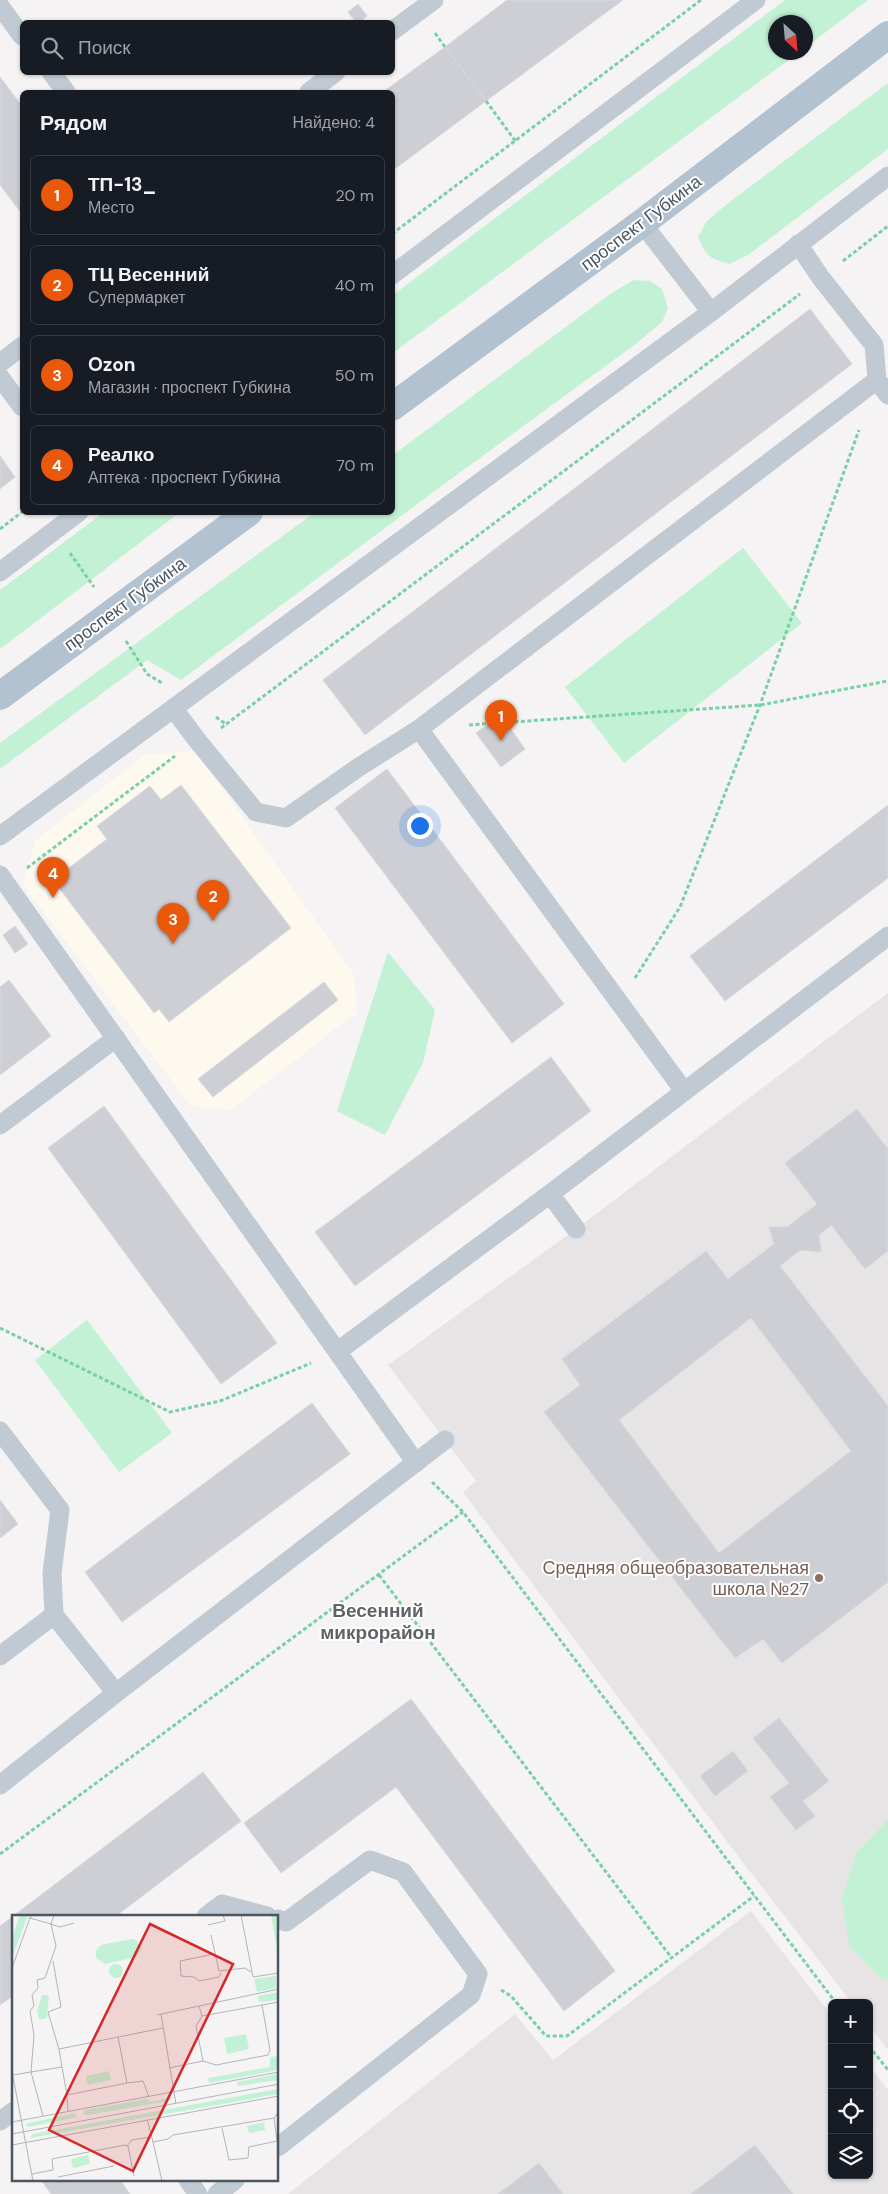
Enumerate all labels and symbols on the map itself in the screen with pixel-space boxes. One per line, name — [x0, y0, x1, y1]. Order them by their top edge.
north arrow — [768, 15, 813, 60]
street label: проспект Губкина — [576, 169, 707, 276]
street label: проспект Губкина — [59, 551, 192, 656]
pin: 1 — [485, 700, 517, 741]
your location — [407, 813, 433, 839]
pin: 4 — [37, 857, 69, 898]
pin: 2 — [197, 880, 229, 921]
pin: 3 — [157, 903, 189, 944]
place label: Средняя общеобразовательная школа №27 — [543, 1556, 809, 1601]
marker: Средняя общеобразовательная школа №27 — [813, 1572, 825, 1584]
district label: Весенний микрорайон — [320, 1598, 436, 1645]
inset map — [12, 1915, 279, 2182]

